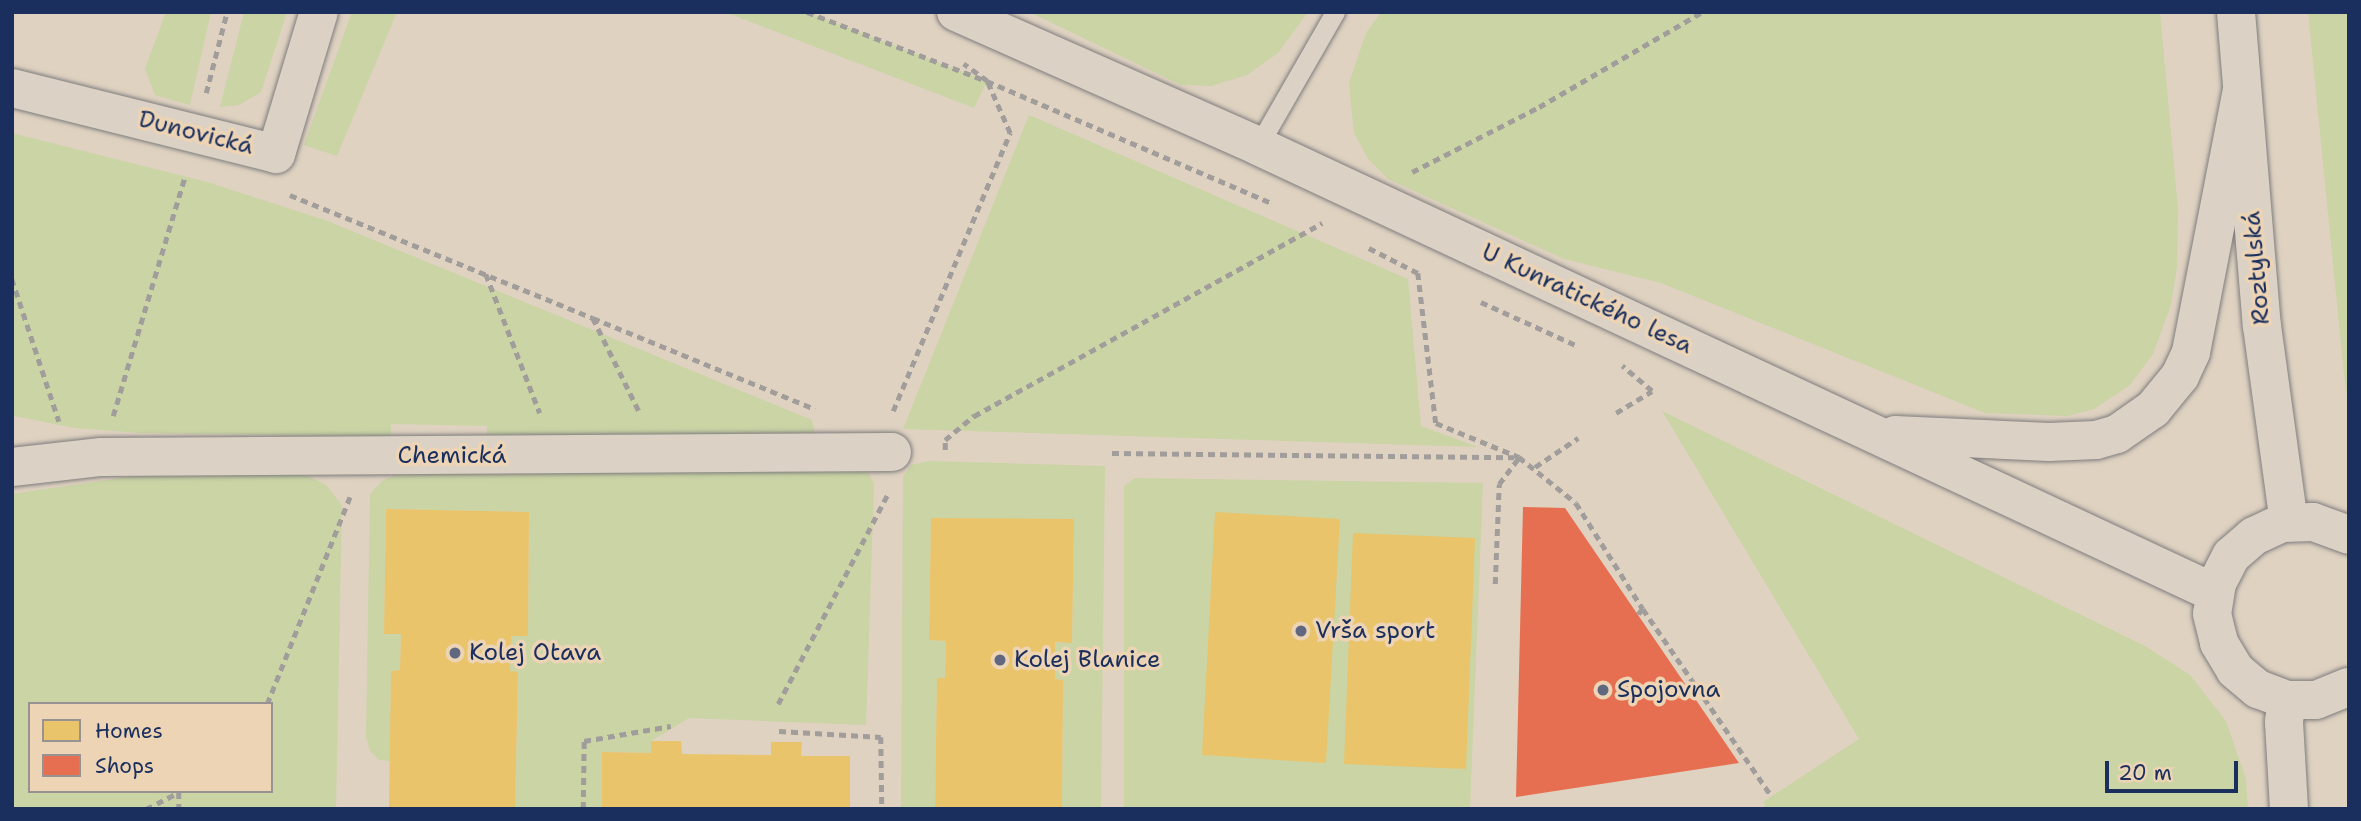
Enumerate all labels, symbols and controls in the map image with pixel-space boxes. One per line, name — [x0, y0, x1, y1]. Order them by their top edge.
street label: Dunovická — [136, 105, 256, 161]
street label: Roztylská — [2238, 210, 2276, 326]
street label: U Kunratického lesa — [1477, 238, 1697, 360]
street label: Chemická — [398, 442, 506, 470]
place label: Vrša sport — [1315, 617, 1435, 645]
marker: Vrša sport — [1293, 623, 1309, 639]
place label: Kolej Otava — [469, 639, 601, 667]
marker: Kolej Otava — [447, 645, 463, 661]
place label: Kolej Blanice — [1014, 646, 1161, 674]
marker: Kolej Blanice — [992, 652, 1008, 668]
place label: Spojovna — [1617, 676, 1721, 704]
marker: Spojovna — [1595, 682, 1611, 698]
legend — [28, 702, 273, 793]
text: Homes — [95, 717, 163, 745]
scale bar — [2109, 748, 2242, 792]
text: Shops — [95, 752, 154, 780]
text: 20 m — [2118, 759, 2172, 787]

